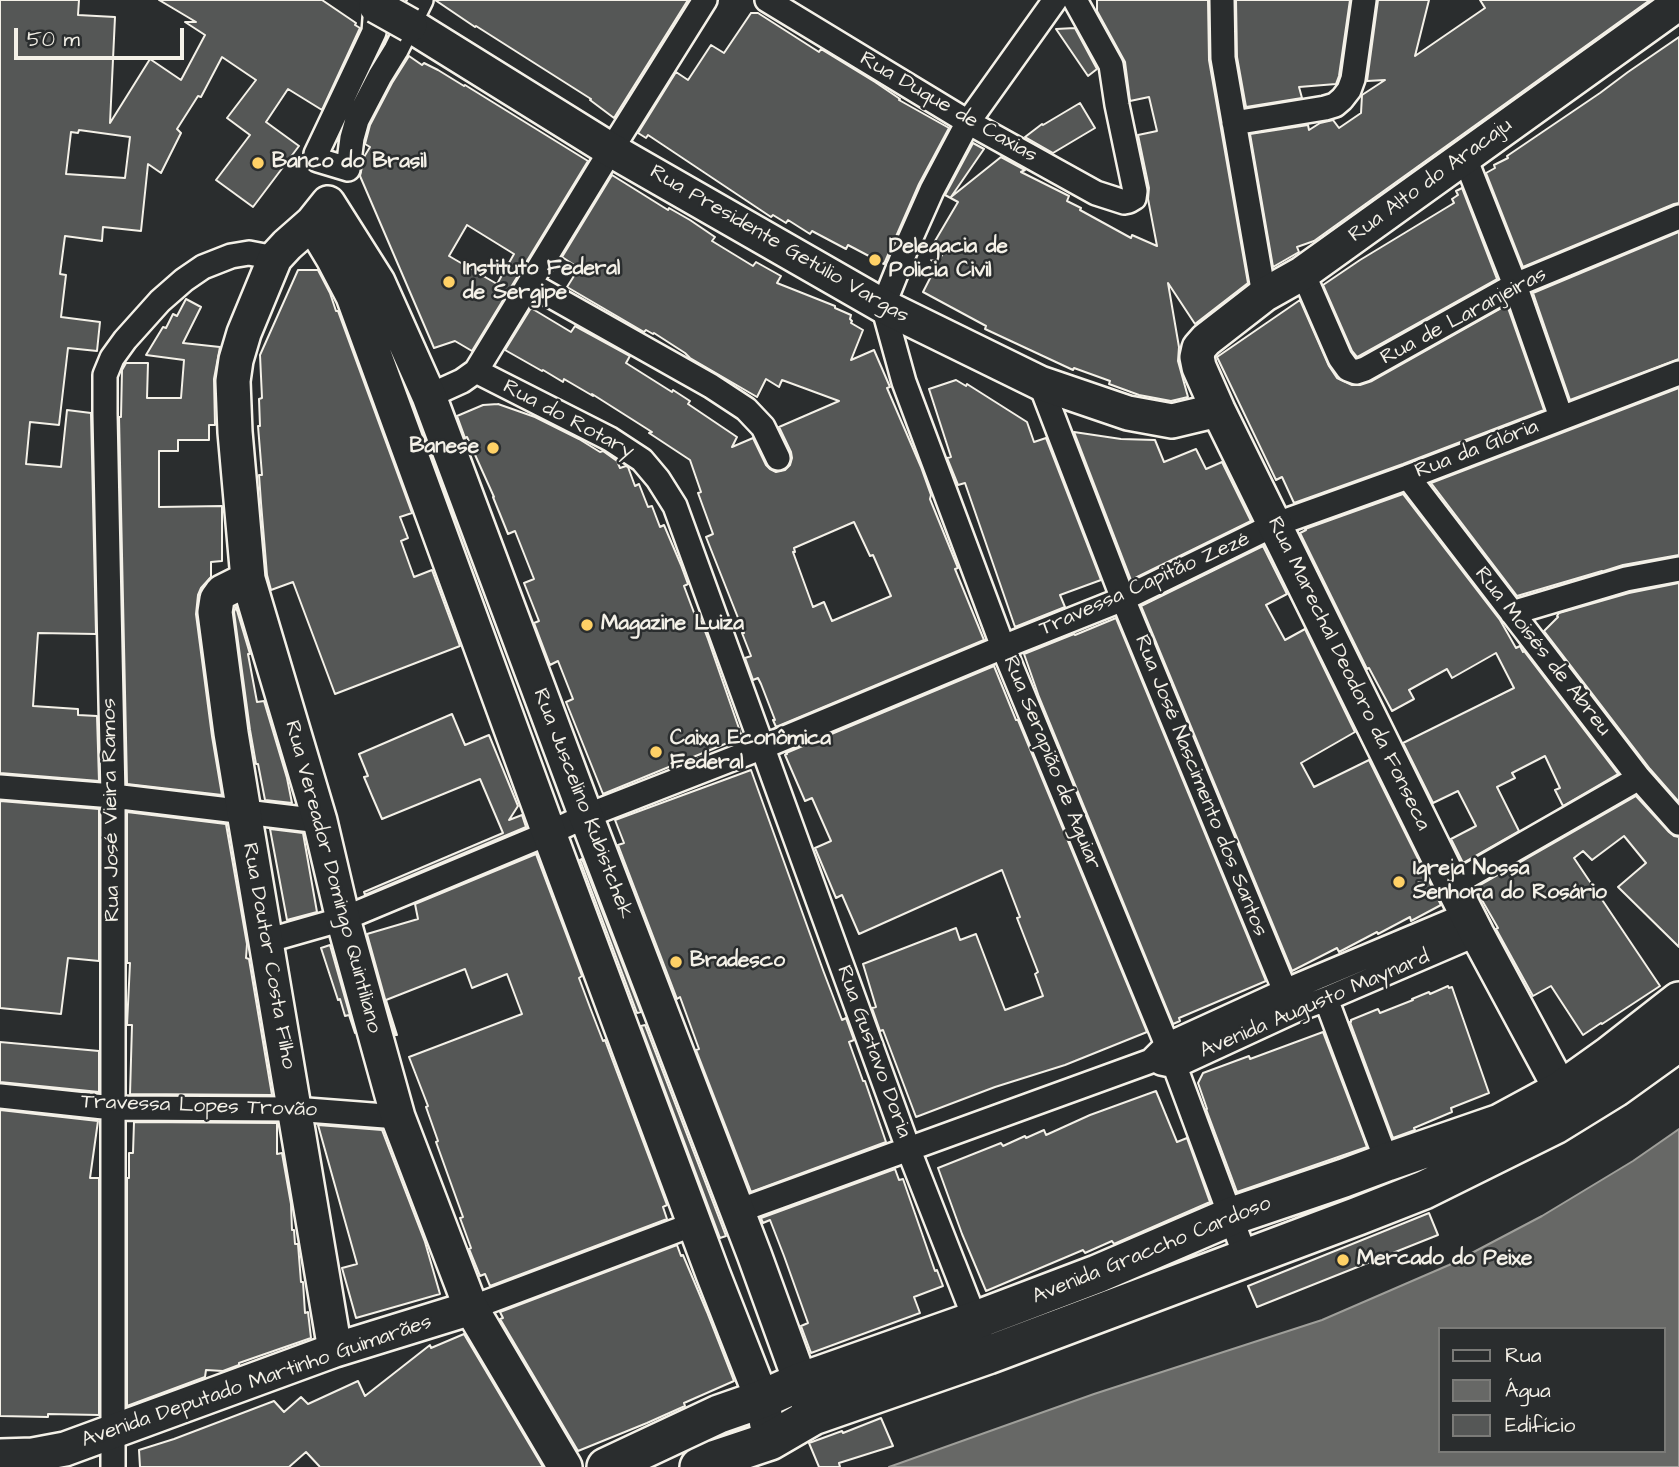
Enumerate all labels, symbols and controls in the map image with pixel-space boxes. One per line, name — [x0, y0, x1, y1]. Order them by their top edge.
scale bar — [18, 14, 187, 58]
text: 50 m — [27, 25, 80, 54]
street label: Rua Duque de Caxias — [855, 47, 1041, 169]
street label: Rua Alto do Aracaju — [1345, 113, 1517, 249]
place label: Banco do Brasil — [272, 150, 427, 176]
marker: Banco do Brasil — [250, 155, 266, 171]
street label: Rua Presidente Getúlio Vargas — [645, 160, 913, 330]
place label: Delegacia de Policia Civil — [889, 235, 1008, 285]
marker: Delegacia de Policia Civil — [867, 252, 883, 268]
place label: Instituto Federal de Sergipe — [463, 257, 620, 307]
street label: Rua de Laranjeiras — [1377, 263, 1551, 371]
marker: Instituto Federal de Sergipe — [441, 274, 457, 290]
street label: Rua do Rotary — [498, 375, 638, 465]
street label: Rua da Glória — [1412, 415, 1542, 485]
place label: Banese — [410, 435, 479, 461]
marker: Banese — [485, 440, 501, 456]
street label: Rua Marechal Deodoro da Fonseca — [1261, 513, 1435, 835]
street label: Travessa Capitão Zezé — [1036, 527, 1254, 643]
street label: Rua Moisés de Abreu — [1468, 563, 1616, 741]
place label: Magazine Luiza — [601, 612, 744, 638]
marker: Magazine Luiza — [579, 617, 595, 633]
street label: Rua José Nascimento dos Santos — [1128, 632, 1272, 940]
street label: Rua Serapião de Aguiar — [997, 652, 1105, 874]
street label: Rua Juscelino Kubistchek — [526, 685, 638, 923]
street label: Rua José Vieira Ramos — [97, 698, 127, 922]
street label: Rua Vereador Domingo Quintiliano — [278, 718, 386, 1036]
place label: Caixa Econômica Federal — [670, 727, 831, 777]
marker: Caixa Econômica Federal — [648, 744, 664, 760]
street label: Rua Doutor Costa Filho — [236, 841, 300, 1071]
place label: Igreja Nossa Senhora do Rosário — [1413, 857, 1607, 907]
marker: Igreja Nossa Senhora do Rosário — [1391, 874, 1407, 890]
street label: Avenida Augusto Maynard — [1196, 945, 1434, 1065]
place label: Bradesco — [690, 949, 785, 975]
marker: Bradesco — [668, 954, 684, 970]
street label: Rua Gustavo Doria — [830, 962, 916, 1142]
street label: Travessa Lopes Trovão — [81, 1090, 317, 1124]
street label: Avenida Graccho Cardoso — [1029, 1191, 1275, 1311]
place label: Mercado do Peixe — [1357, 1247, 1532, 1273]
marker: Mercado do Peixe — [1335, 1252, 1351, 1268]
street label: Avenida Deputado Martinho Guimarães — [79, 1310, 435, 1454]
legend — [1438, 1327, 1665, 1453]
text: Rua — [1505, 1341, 1541, 1370]
text: Água — [1505, 1376, 1551, 1405]
text: Edifício — [1505, 1411, 1575, 1440]

